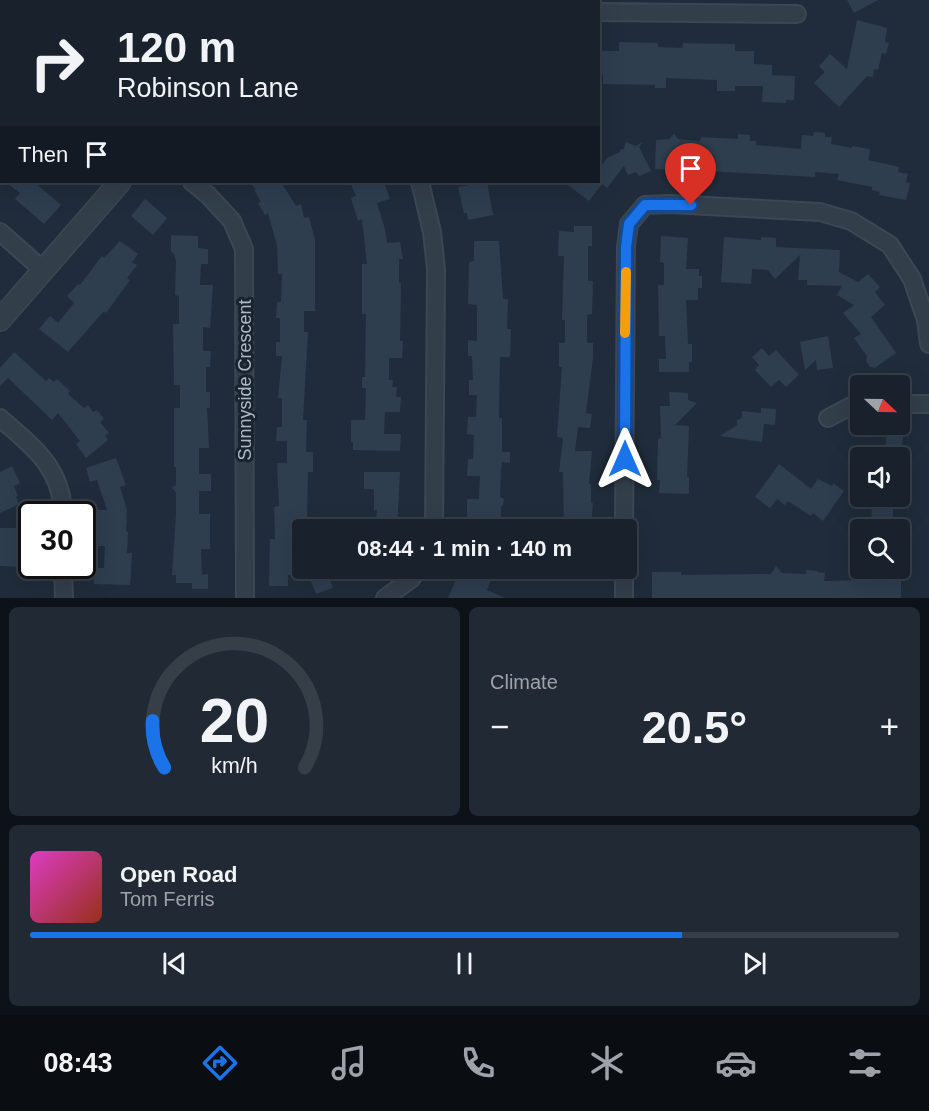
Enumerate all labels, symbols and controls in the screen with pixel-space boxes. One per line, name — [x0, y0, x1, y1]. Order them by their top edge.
icon: right — [18, 24, 96, 102]
text: 120 m — [117, 24, 236, 71]
text: Robinson Lane — [117, 73, 299, 103]
icon: arrive — [80, 138, 113, 171]
text: Then — [18, 142, 68, 167]
pin — [665, 143, 716, 205]
icon: arrive — [674, 152, 707, 185]
street label: Sunnyside Crescent — [235, 299, 255, 461]
north arrow — [850, 375, 910, 435]
map controls — [850, 375, 910, 579]
position arrow — [593, 427, 657, 491]
button: sound — [850, 447, 910, 507]
speed limit sign: 30 — [18, 501, 96, 579]
button: search — [850, 519, 910, 579]
text: 08:44 · 1 min · 140 m — [357, 536, 572, 561]
text: Climate — [490, 671, 558, 693]
text: 20 — [200, 686, 269, 755]
text: 20.5° — [642, 702, 747, 753]
text: − — [490, 708, 509, 745]
text: + — [880, 708, 899, 745]
text: km/h — [211, 755, 258, 779]
text: Open Road — [120, 862, 237, 887]
text: Tom Ferris — [120, 888, 214, 910]
icon: previous — [158, 947, 191, 980]
icon: pause — [448, 947, 481, 980]
icon: next — [738, 947, 771, 980]
icon: directions — [199, 1042, 241, 1084]
icon: music — [328, 1042, 370, 1084]
icon: phone — [457, 1042, 499, 1084]
icon: climate — [586, 1042, 628, 1084]
icon: car — [715, 1042, 757, 1084]
icon: filters — [844, 1042, 886, 1084]
text: 08:43 — [43, 1048, 112, 1078]

